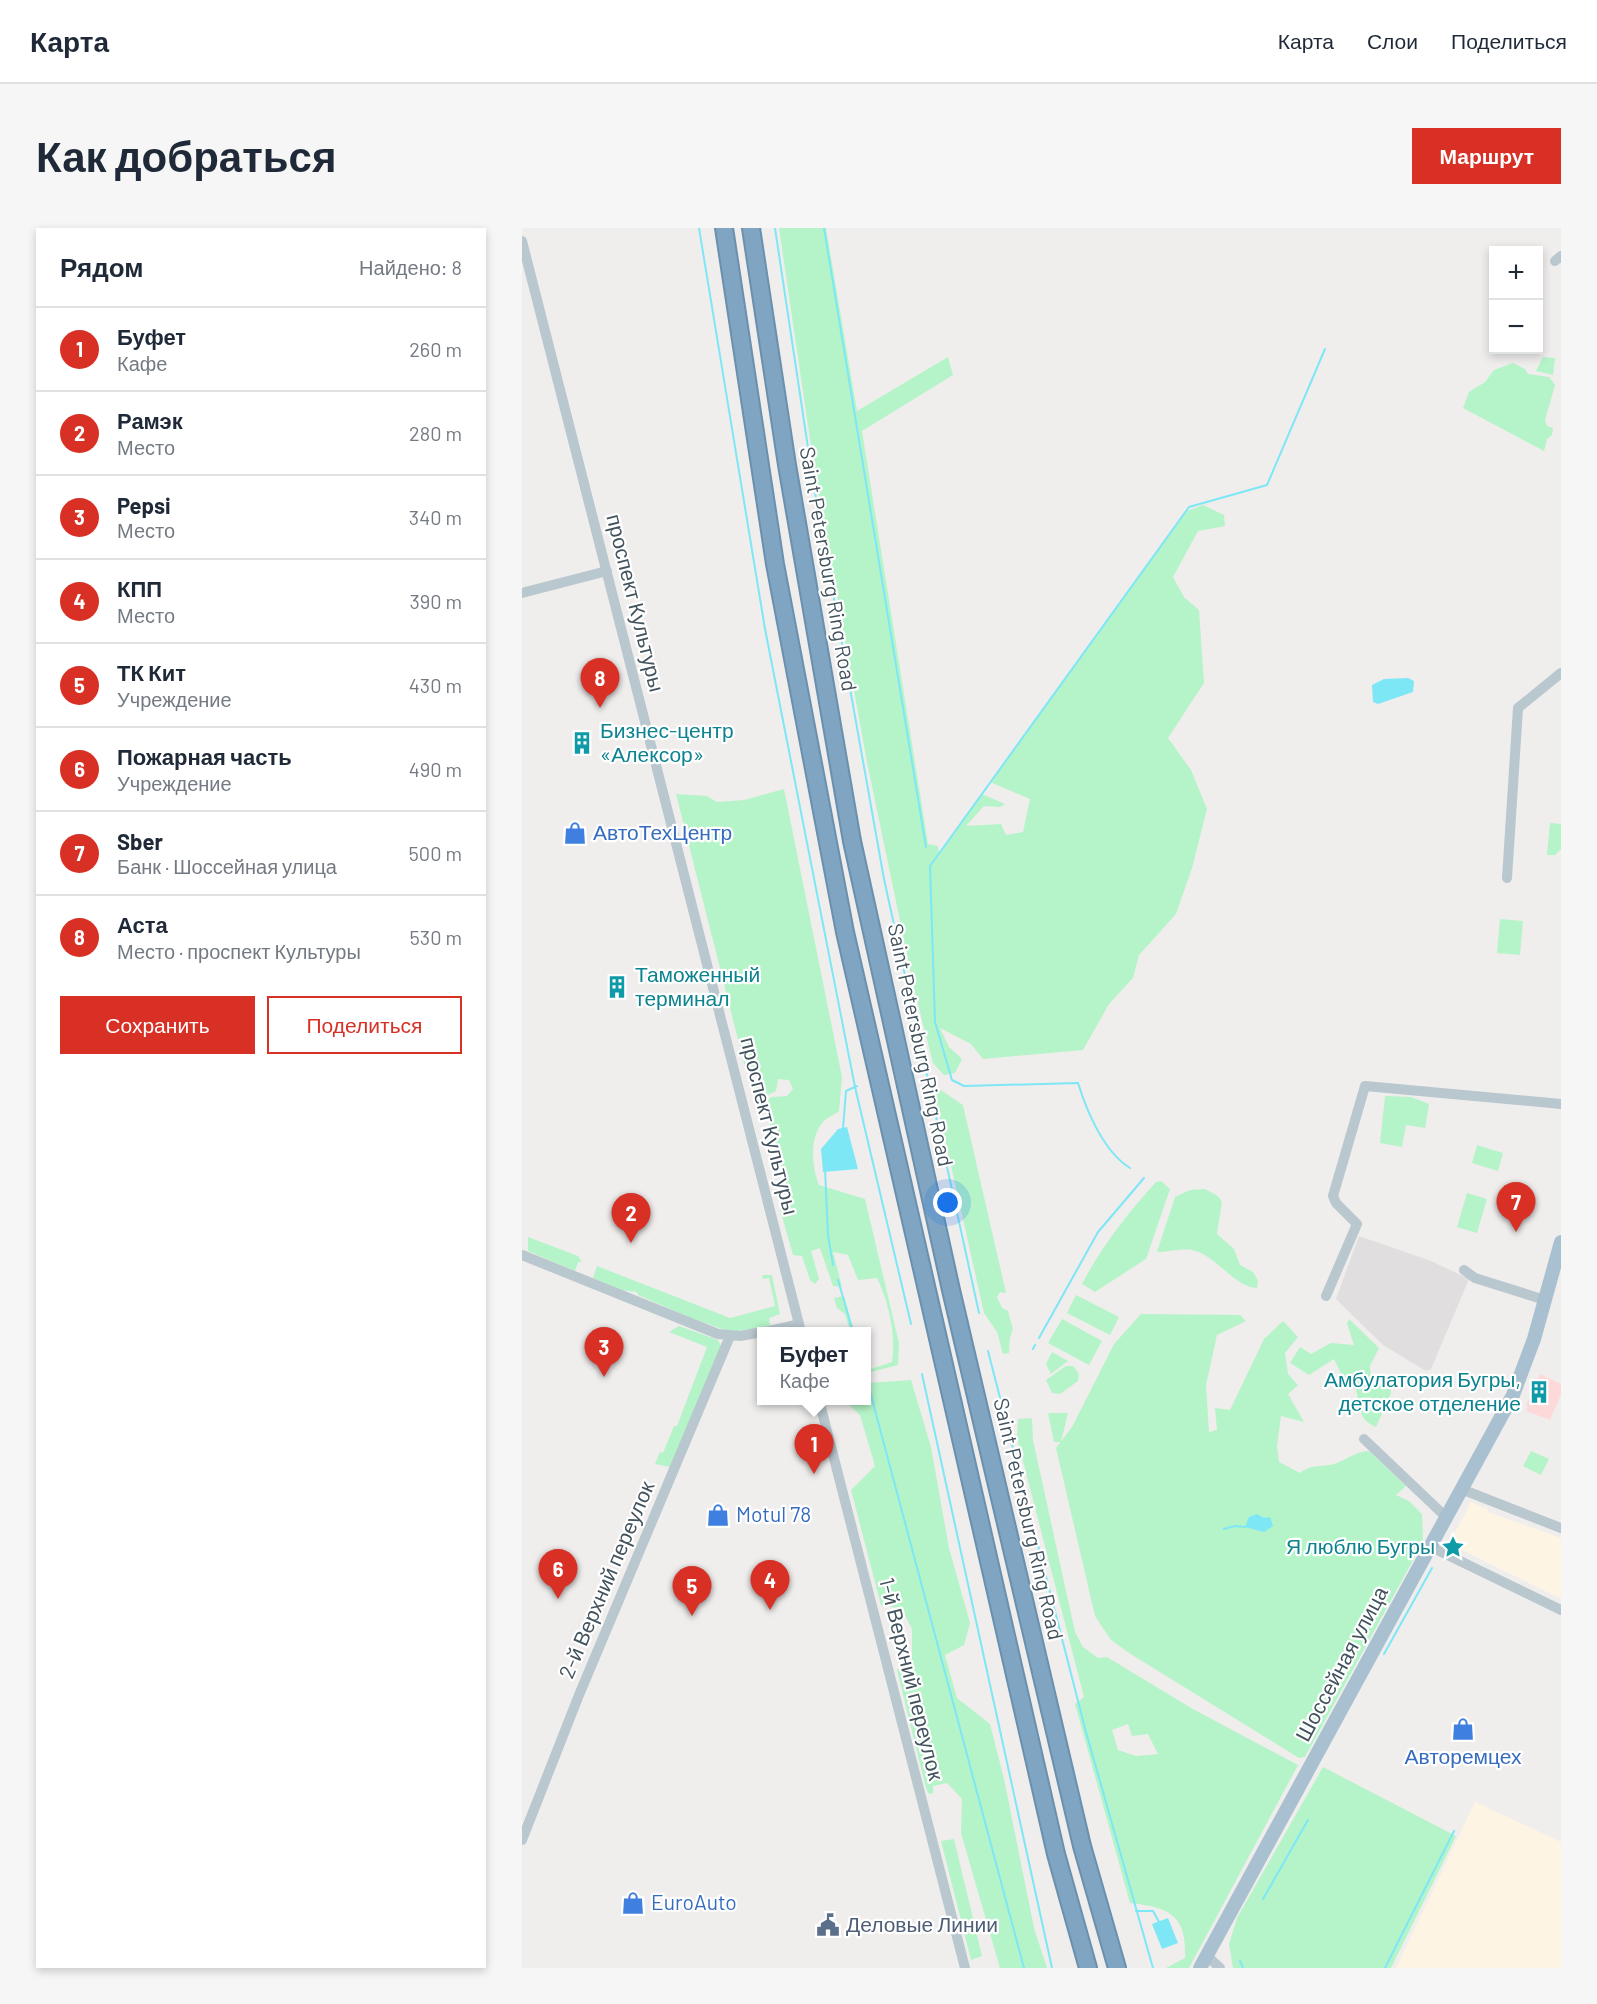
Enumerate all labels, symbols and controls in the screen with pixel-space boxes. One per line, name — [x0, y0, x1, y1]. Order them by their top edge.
text: Карта — [30, 24, 109, 58]
text: Карта — [1278, 28, 1334, 53]
text: Слои — [1367, 28, 1418, 53]
text: Поделиться — [1451, 28, 1567, 53]
button: Маршрут — [1412, 128, 1561, 184]
text: Как добраться — [36, 130, 336, 180]
map controls — [1489, 246, 1543, 354]
button: + — [1489, 246, 1543, 300]
text: Рядом — [60, 251, 143, 282]
text: Найдено: 8 — [359, 255, 462, 279]
button: − — [1489, 300, 1543, 354]
text: Буфет — [117, 323, 186, 349]
text: 1 — [76, 337, 83, 361]
text: 260 m — [409, 337, 462, 361]
text: Кафе — [117, 351, 167, 375]
text: Рамэк — [117, 407, 183, 433]
text: 2 — [74, 421, 85, 445]
text: 280 m — [409, 421, 462, 445]
text: Место — [117, 435, 175, 459]
street label: Saint Petersburg Ring Road — [796, 445, 863, 693]
text: Pepsi — [117, 492, 171, 518]
text: 3 — [74, 505, 85, 529]
text: 340 m — [409, 505, 462, 529]
street label: проспект Культуры — [602, 511, 671, 694]
text: Место — [117, 518, 175, 542]
text: КПП — [117, 575, 162, 601]
text: 4 — [73, 589, 86, 613]
text: 390 m — [409, 589, 462, 613]
text: Место — [117, 603, 175, 627]
pin: 8 — [580, 658, 620, 708]
text: ТК Кит — [117, 659, 186, 685]
text: 5 — [74, 673, 85, 697]
text: 430 m — [409, 673, 462, 697]
text: Учреждение — [117, 687, 232, 711]
place label: Бизнес-центр «Алексор» — [600, 717, 734, 766]
building icon: Бизнес-центр «Алексор» — [569, 730, 595, 756]
text: Пожарная часть — [117, 743, 292, 769]
text: 6 — [74, 757, 85, 781]
text: 490 m — [409, 757, 462, 781]
text: Учреждение — [117, 771, 232, 795]
place label: АвтоТехЦентр — [593, 819, 732, 844]
shop icon: АвтоТехЦентр — [562, 820, 588, 846]
text: Sber — [117, 828, 163, 854]
text: 7 — [75, 841, 84, 865]
text: 500 m — [409, 841, 462, 865]
text: Банк · Шоссейная улица — [117, 854, 337, 878]
text: Аста — [117, 911, 168, 937]
street label: Saint Petersburg Ring Road — [883, 921, 959, 1168]
text: 8 — [74, 925, 85, 949]
text: 530 m — [410, 925, 462, 949]
text: Место · проспект Культуры — [117, 939, 361, 963]
place label: Таможенный терминал — [635, 961, 760, 1010]
building icon: Таможенный терминал — [604, 974, 630, 1000]
button: Сохранить — [60, 996, 255, 1054]
button: Поделиться — [267, 996, 462, 1054]
street label: проспект Культуры — [736, 1034, 805, 1217]
pin: 7 — [1496, 1182, 1536, 1232]
your location — [933, 1188, 962, 1217]
pin: 2 — [612, 1194, 650, 1243]
popup — [757, 1327, 871, 1405]
pin: 3 — [584, 1328, 623, 1377]
text: Буфет — [779, 1340, 849, 1366]
place label: Амбулатория Бугры, детское отделение — [1324, 1366, 1521, 1415]
text: Кафе — [779, 1368, 830, 1392]
building icon: Амбулатория Бугры, детское отделение — [1526, 1379, 1552, 1405]
street label: Saint Petersburg Ring Road — [989, 1395, 1070, 1642]
pin: 1 — [794, 1424, 834, 1474]
street label: 2-й Верхний переулок — [553, 1476, 659, 1682]
place label: Motul 78 — [736, 1501, 811, 1526]
shop icon: Motul 78 — [705, 1502, 731, 1528]
place label: Я люблю Бугры — [1286, 1533, 1435, 1558]
place icon: Я люблю Бугры — [1440, 1534, 1466, 1560]
pin: 6 — [538, 1550, 578, 1599]
pin: 4 — [750, 1560, 790, 1610]
pin: 5 — [672, 1566, 712, 1616]
street label: 1-й Верхний переулок — [875, 1575, 950, 1783]
street label: Шоссейная улица — [1289, 1581, 1392, 1745]
shop icon: Авторемцех — [1450, 1716, 1476, 1742]
place label: Авторемцех — [1404, 1743, 1522, 1768]
place label: EuroAuto — [651, 1889, 737, 1914]
shop icon: EuroAuto — [620, 1890, 646, 1916]
place label: Деловые Линии — [846, 1911, 998, 1936]
public building icon: Деловые Линии — [815, 1912, 841, 1938]

